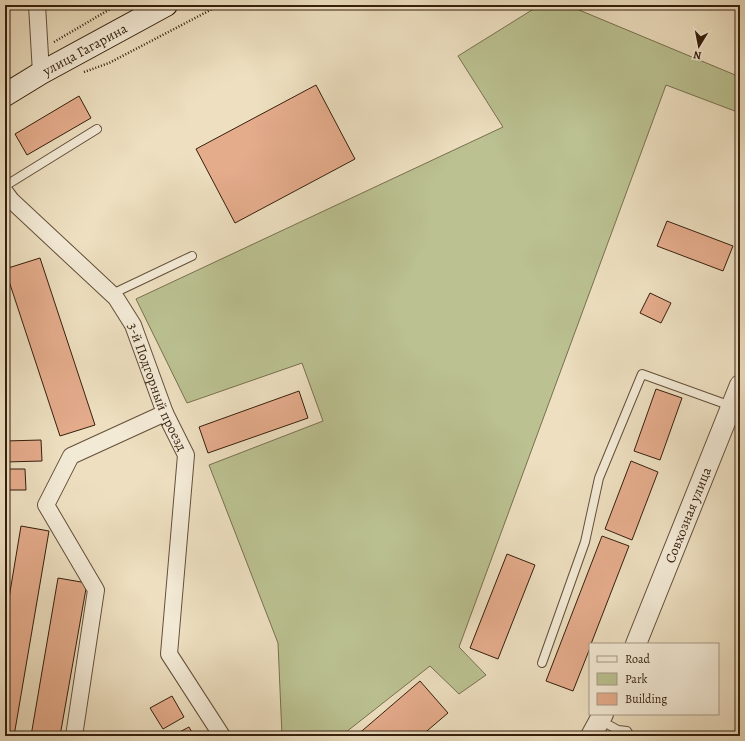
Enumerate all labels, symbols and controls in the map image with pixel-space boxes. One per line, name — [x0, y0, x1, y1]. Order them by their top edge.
street label: улица Гагарина — [38, 19, 131, 81]
north arrow — [679, 26, 719, 66]
text: N — [692, 47, 703, 63]
street label: 3-й Подгорный проезд — [123, 320, 191, 454]
street label: Совхозная улица — [660, 464, 716, 566]
legend — [589, 643, 719, 715]
text: Road — [625, 651, 651, 667]
text: Park — [625, 671, 648, 687]
text: Building — [625, 691, 667, 707]

